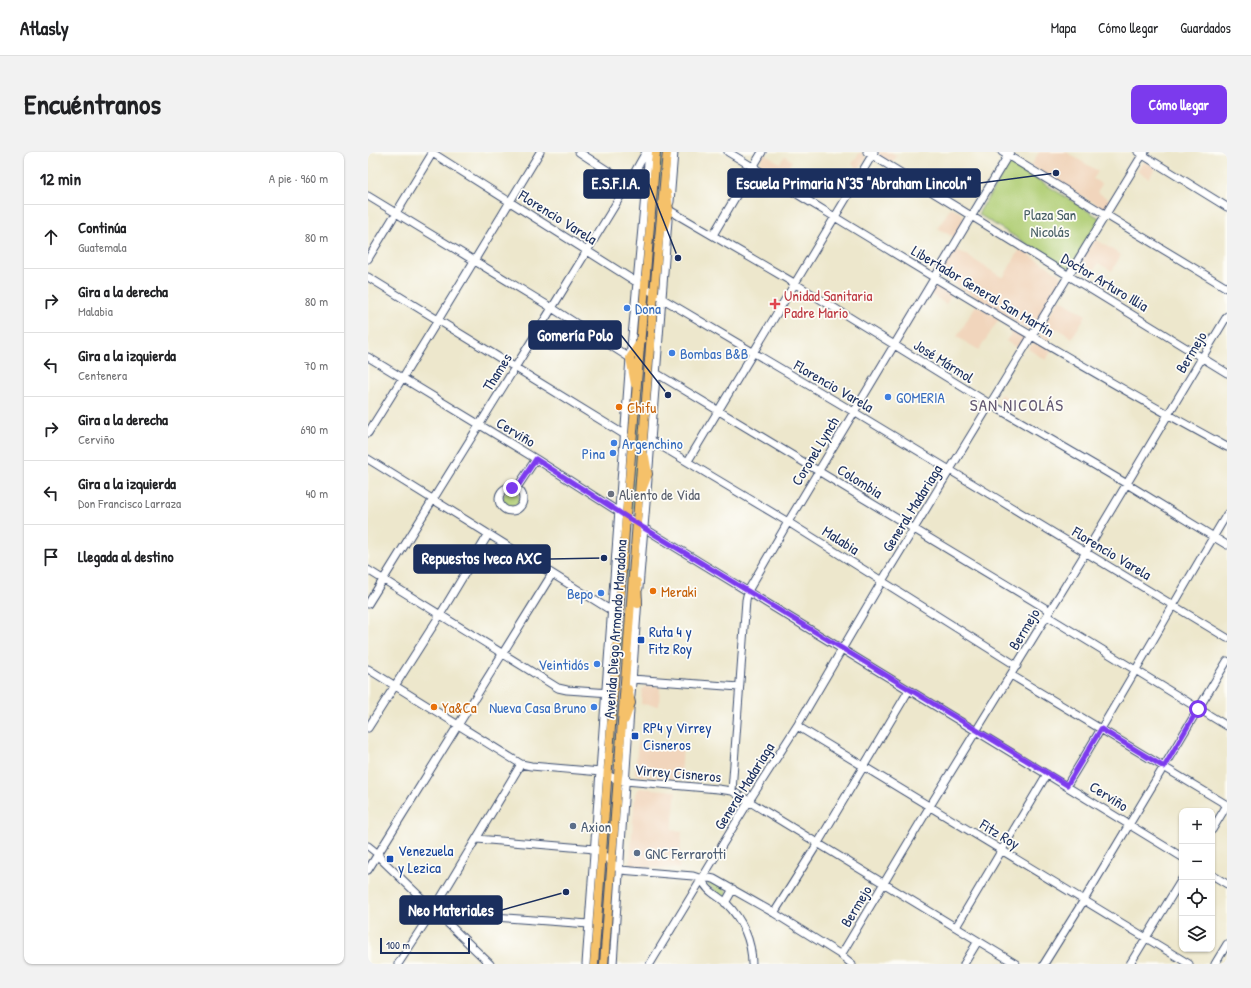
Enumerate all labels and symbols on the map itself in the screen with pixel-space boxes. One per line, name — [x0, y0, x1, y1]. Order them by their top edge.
callout: Escuela Primaria N°35 "Abraham Lincoln" — [728, 169, 980, 197]
callout: E.S.F.I.A. — [584, 170, 649, 198]
text: E.S.F.I.A. — [591, 172, 641, 194]
text: Escuela Primaria N°35 "Abraham Lincoln" — [736, 172, 972, 194]
street label: Florencio Varela — [514, 184, 601, 249]
park label: Plaza San Nicolás — [1024, 204, 1076, 242]
street label: Libertador General San Martín — [908, 240, 1058, 342]
street label: Doctor Arturo Illia — [1058, 248, 1153, 316]
place label: Unidad Sanitaria Padre Mario — [784, 285, 873, 323]
place label: Dona — [635, 298, 661, 319]
marker: Unidad Sanitaria Padre Mario — [769, 298, 781, 310]
marker: Dona — [622, 303, 632, 313]
callout: Gomería Polo — [529, 321, 621, 349]
text: Gomería Polo — [537, 324, 614, 346]
street label: Bermejo — [1170, 327, 1212, 377]
street label: José Mármol — [910, 334, 978, 388]
place label: Bombas B&B — [680, 343, 748, 364]
marker: Bombas B&B — [667, 348, 677, 358]
street label: Thames — [477, 349, 517, 395]
street label: Florencio Varela — [789, 354, 878, 417]
place label: GOMERIA — [896, 387, 945, 408]
marker: GOMERIA — [883, 392, 893, 402]
district label: SAN NICOLÁS — [970, 393, 1064, 416]
place label: Chifu — [627, 397, 656, 418]
marker: Chifu — [614, 402, 624, 412]
street label: Cerviño — [493, 412, 539, 452]
street label: Coronel Lynch — [786, 413, 844, 489]
place label: Argenchino — [622, 433, 683, 454]
marker: Argenchino — [609, 438, 619, 448]
place label: Pina — [582, 443, 605, 464]
marker: Pina — [608, 448, 618, 458]
street label: Colombia — [833, 459, 887, 503]
street label: General Madariaga — [877, 460, 947, 556]
route end — [503, 479, 521, 497]
place label: Aliento de Vida — [619, 484, 700, 505]
marker: Aliento de Vida — [606, 489, 616, 499]
street label: Malabia — [818, 520, 864, 560]
street label: Florencio Varela — [1068, 521, 1156, 585]
street label: Avenida Diego Armando Maradona — [598, 539, 632, 719]
callout: Repuestos Iveco AXC — [414, 545, 550, 573]
text: Repuestos Iveco AXC — [422, 547, 542, 570]
place label: Meraki — [661, 581, 697, 602]
place label: Bepo — [567, 583, 593, 604]
marker: Meraki — [648, 586, 658, 596]
marker: Bepo — [596, 588, 606, 598]
street label: Bermejo — [1003, 604, 1045, 654]
place label: Ruta 4 y Fitz Roy — [648, 621, 692, 659]
marker: Ruta 4 y Fitz Roy — [636, 635, 646, 645]
place label: Veintidós — [538, 654, 589, 675]
marker: Veintidós — [592, 659, 602, 669]
place label: Ya&Ca — [442, 697, 477, 718]
place label: Nueva Casa Bruno — [489, 697, 586, 718]
route start — [1189, 700, 1207, 718]
marker: Ya&Ca — [429, 702, 439, 712]
marker: Nueva Casa Bruno — [589, 702, 599, 712]
place label: RP4 y Virrey Cisneros — [643, 717, 712, 755]
marker: RP4 y Virrey Cisneros — [630, 731, 640, 741]
street label: General Madariaga — [709, 738, 779, 834]
street label: Virrey Cisneros — [634, 759, 722, 787]
street label: Cerviño — [1086, 776, 1132, 816]
street label: Fitz Roy — [975, 813, 1024, 854]
place label: Axion — [581, 816, 611, 837]
marker: Axion — [568, 821, 578, 831]
place label: Venezuela y Lezica — [398, 840, 454, 878]
place label: GNC Ferrarotti — [645, 843, 726, 864]
marker: GNC Ferrarotti — [632, 848, 642, 858]
marker: Venezuela y Lezica — [385, 854, 395, 864]
street label: Bermejo — [835, 881, 877, 931]
callout: Neo Materiales — [400, 896, 502, 924]
text: Neo Materiales — [408, 899, 495, 921]
scale bar — [380, 936, 470, 955]

